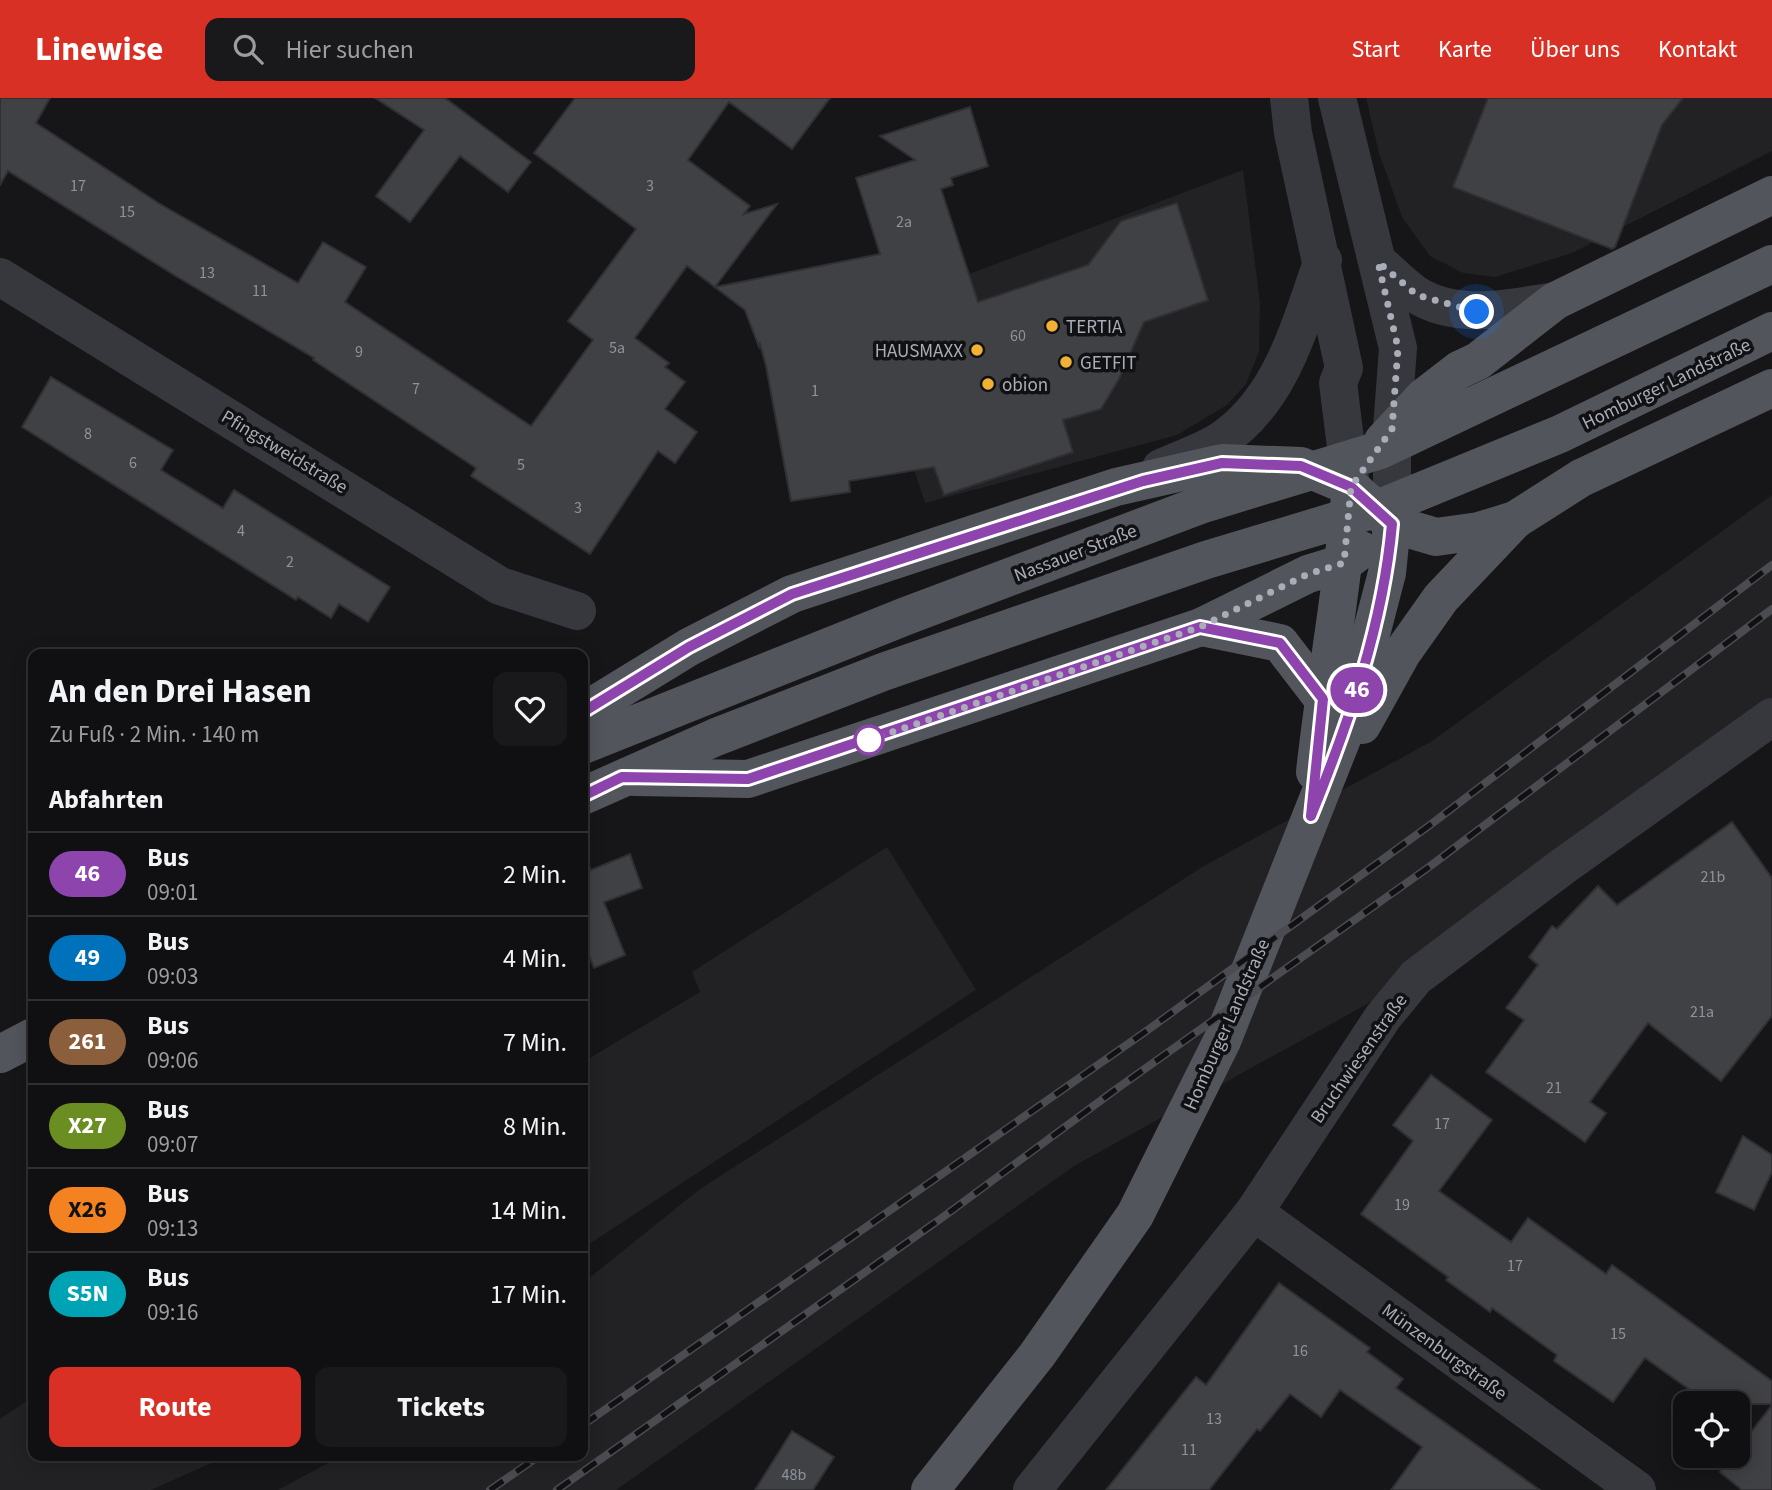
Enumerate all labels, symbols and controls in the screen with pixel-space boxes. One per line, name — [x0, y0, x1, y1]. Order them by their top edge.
search box — [205, 18, 695, 81]
text: Linewise — [35, 26, 163, 73]
icon: search — [229, 30, 267, 68]
text: Hier suchen — [285, 31, 414, 68]
text: Start — [1352, 32, 1400, 67]
text: Karte — [1438, 32, 1492, 67]
text: Über uns — [1530, 32, 1620, 67]
text: Kontakt — [1658, 32, 1737, 67]
house number: 17 — [70, 175, 86, 197]
house number: 3 — [646, 175, 654, 197]
house number: 15 — [119, 201, 135, 223]
house number: 2a — [896, 211, 912, 233]
house number: 13 — [199, 262, 215, 284]
house number: 11 — [252, 280, 268, 302]
your location — [1459, 294, 1494, 329]
place label: TERTIA — [1066, 314, 1123, 341]
marker: TERTIA — [1044, 318, 1060, 334]
house number: 60 — [1010, 325, 1026, 347]
street label: Homburger Landstraße — [1578, 332, 1756, 437]
house number: 5a — [609, 337, 625, 359]
place label: HAUSMAXX — [875, 338, 963, 365]
house number: 9 — [355, 341, 363, 363]
marker: HAUSMAXX — [969, 342, 985, 358]
place label: GETFIT — [1080, 350, 1137, 377]
marker: GETFIT — [1058, 354, 1074, 370]
place label: obion — [1002, 372, 1048, 399]
marker: obion — [980, 376, 996, 392]
house number: 7 — [412, 378, 420, 400]
house number: 1 — [811, 380, 819, 402]
street label: Pfingstweidstraße — [216, 404, 353, 501]
house number: 8 — [84, 423, 92, 445]
house number: 6 — [129, 452, 137, 474]
house number: 5 — [517, 454, 525, 476]
house number: 3 — [574, 497, 582, 519]
street label: Nassauer Straße — [1010, 518, 1141, 589]
house number: 4 — [237, 520, 245, 542]
house number: 2 — [286, 551, 294, 573]
line badge: 46 — [1326, 667, 1388, 713]
text: An den Drei Hasen — [49, 668, 312, 715]
button: heart — [493, 672, 567, 746]
text: 46 — [1344, 672, 1370, 707]
text: Zu Fuß · 2 Min. · 140 m — [49, 718, 259, 751]
unlabelled marker — [854, 725, 884, 755]
text: Abfahrten — [49, 781, 164, 818]
text: Bus — [147, 839, 189, 876]
text: 46 — [75, 856, 100, 891]
text: 2 Min. — [503, 856, 567, 893]
house number: 21b — [1701, 866, 1726, 888]
text: 09:01 — [147, 876, 198, 909]
text: Bus — [147, 923, 189, 960]
street label: Homburger Landstraße — [1177, 935, 1277, 1114]
text: 49 — [75, 940, 100, 975]
text: 4 Min. — [503, 940, 567, 977]
text: 09:03 — [147, 960, 198, 993]
street label: Bruchwiesenstraße — [1304, 989, 1414, 1129]
house number: 21a — [1690, 1001, 1714, 1023]
text: Bus — [147, 1007, 189, 1044]
text: 261 — [68, 1024, 107, 1059]
text: 7 Min. — [503, 1024, 567, 1061]
text: 09:06 — [147, 1044, 198, 1077]
house number: 21 — [1546, 1077, 1562, 1099]
text: Bus — [147, 1091, 189, 1128]
text: X27 — [68, 1108, 107, 1143]
text: 8 Min. — [503, 1108, 567, 1145]
house number: 17 — [1434, 1113, 1450, 1135]
text: 09:07 — [147, 1128, 198, 1161]
text: Bus — [147, 1175, 189, 1212]
text: X26 — [68, 1192, 107, 1227]
text: 14 Min. — [490, 1192, 567, 1229]
house number: 19 — [1394, 1194, 1410, 1216]
text: 09:13 — [147, 1212, 198, 1245]
house number: 17 — [1507, 1255, 1523, 1277]
text: Bus — [147, 1259, 189, 1296]
text: S5N — [67, 1276, 108, 1311]
text: 17 Min. — [490, 1276, 567, 1313]
text: 09:16 — [147, 1296, 198, 1329]
street label: Münzenburgstraße — [1376, 1297, 1512, 1407]
house number: 15 — [1610, 1323, 1626, 1345]
house number: 16 — [1292, 1340, 1308, 1362]
button: Route — [49, 1367, 301, 1447]
button: Tickets — [315, 1367, 567, 1447]
map controls — [1673, 1391, 1750, 1468]
button: locate — [1673, 1391, 1750, 1468]
house number: 13 — [1206, 1408, 1222, 1430]
house number: 11 — [1181, 1439, 1197, 1461]
house number: 48b — [782, 1464, 807, 1486]

